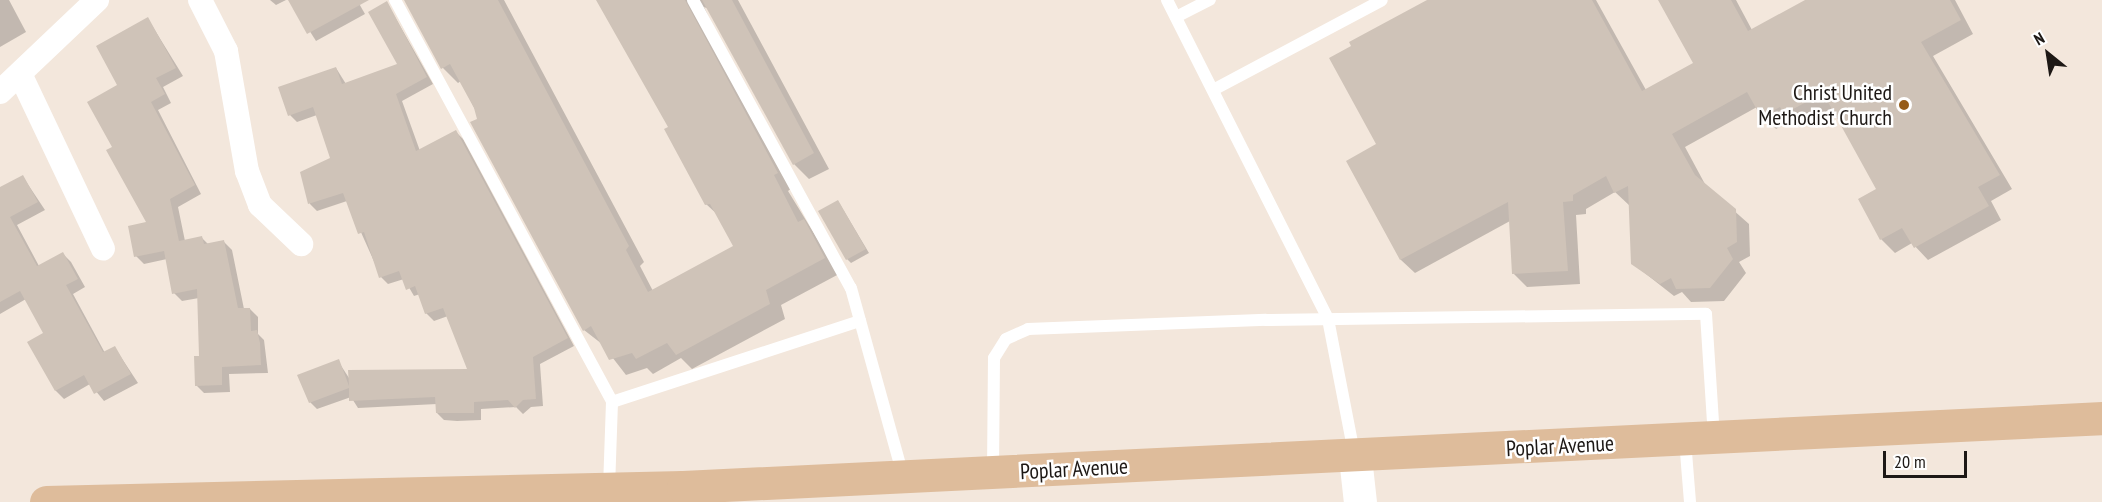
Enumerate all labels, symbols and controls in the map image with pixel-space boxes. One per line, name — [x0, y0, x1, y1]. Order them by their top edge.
north arrow — [2018, 24, 2078, 84]
text: N — [2030, 28, 2048, 49]
place label: Christ United Methodist Church — [1758, 79, 1892, 130]
marker: Christ United Methodist Church — [1897, 98, 1911, 112]
street label: Poplar Avenue — [1505, 430, 1615, 462]
scale bar — [1886, 439, 1970, 477]
text: 20 m — [1894, 450, 1926, 473]
street label: Poplar Avenue — [1019, 453, 1129, 485]

